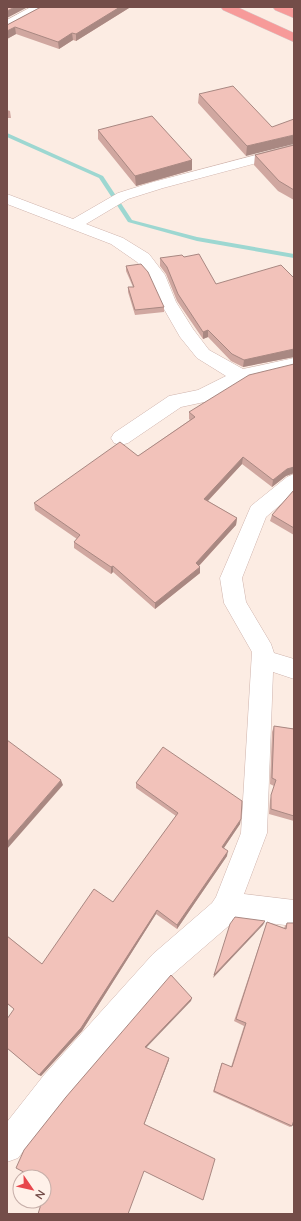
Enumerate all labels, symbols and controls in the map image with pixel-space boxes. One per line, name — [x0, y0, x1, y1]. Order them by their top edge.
north arrow — [12, 1169, 52, 1209]
text: N — [32, 1187, 48, 1202]

